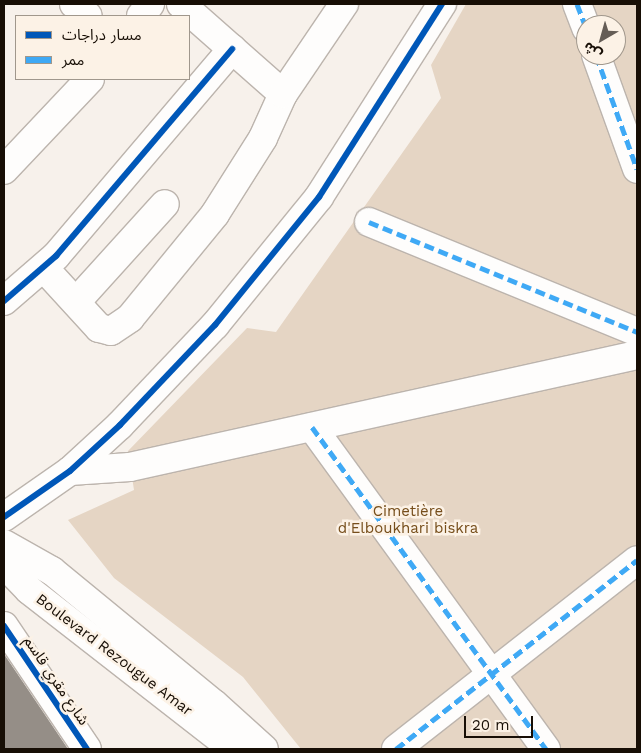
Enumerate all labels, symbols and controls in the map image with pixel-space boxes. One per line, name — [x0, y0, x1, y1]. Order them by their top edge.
legend — [15, 15, 190, 80]
north arrow — [576, 15, 626, 65]
text: مسار دراجات — [62, 26, 142, 44]
text: ش — [580, 39, 605, 63]
text: ممر — [62, 51, 85, 69]
park label: Cimetière d'Elboukhari biskra — [338, 502, 478, 537]
street label: Boulevard Rezougue Amar — [32, 590, 196, 720]
street label: شارع مقري قاسم — [20, 633, 92, 729]
scale bar — [466, 706, 535, 738]
text: 20 m — [472, 716, 510, 734]

